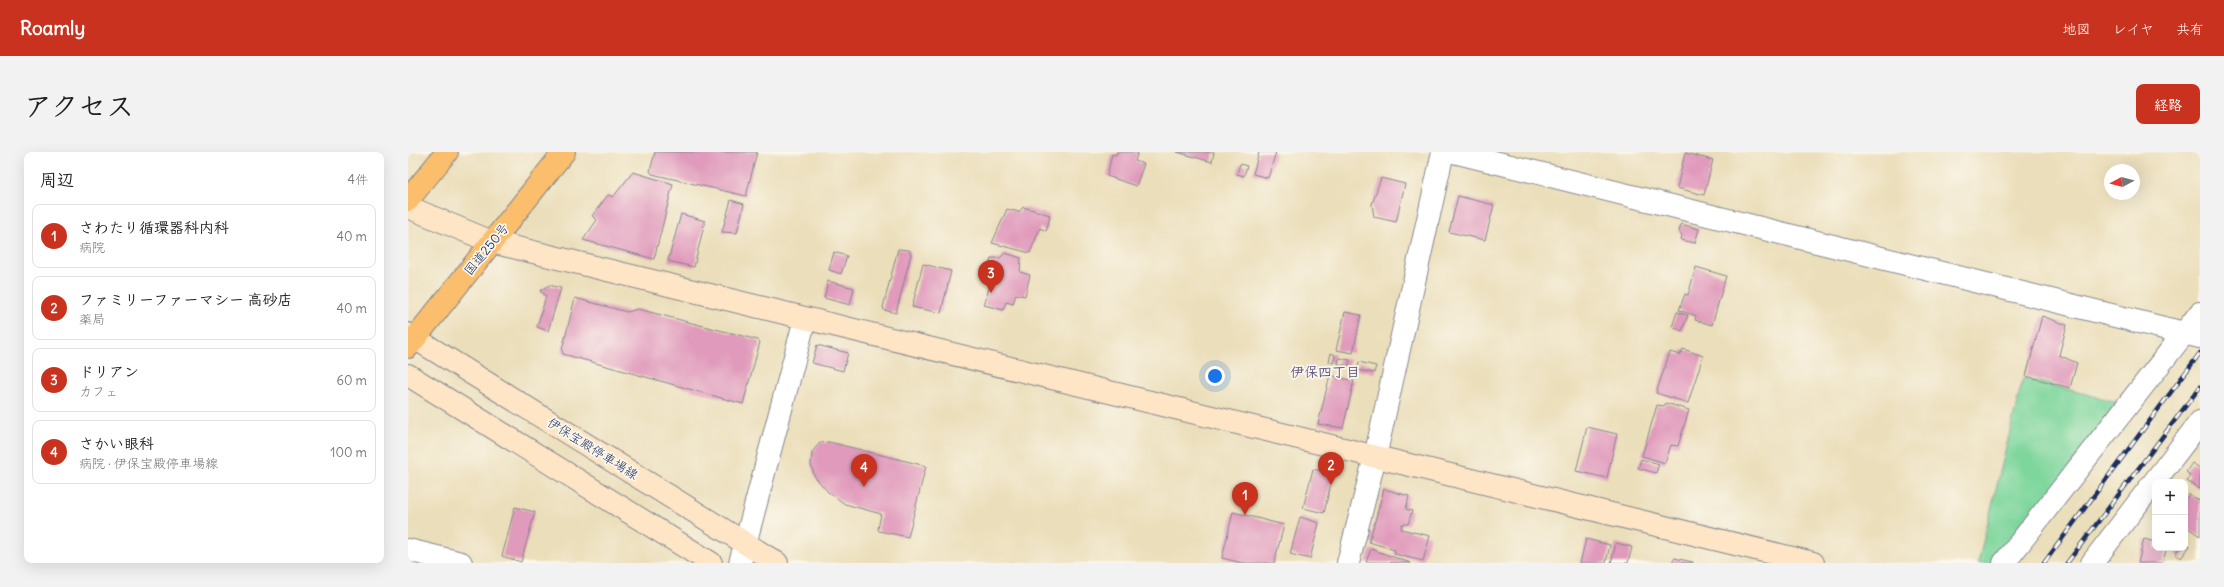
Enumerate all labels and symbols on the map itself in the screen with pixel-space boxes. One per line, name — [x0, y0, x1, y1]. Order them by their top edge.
north arrow — [2104, 164, 2140, 200]
street label: 国道250号 — [460, 220, 513, 279]
pin: 3 — [978, 260, 1004, 293]
district label: 伊保四丁目 — [1290, 363, 1360, 381]
your location — [1205, 366, 1225, 386]
street label: 伊保宝殿停車場線 — [544, 414, 642, 484]
pin: 2 — [1318, 452, 1344, 485]
pin: 4 — [851, 454, 877, 487]
pin: 1 — [1232, 482, 1258, 515]

